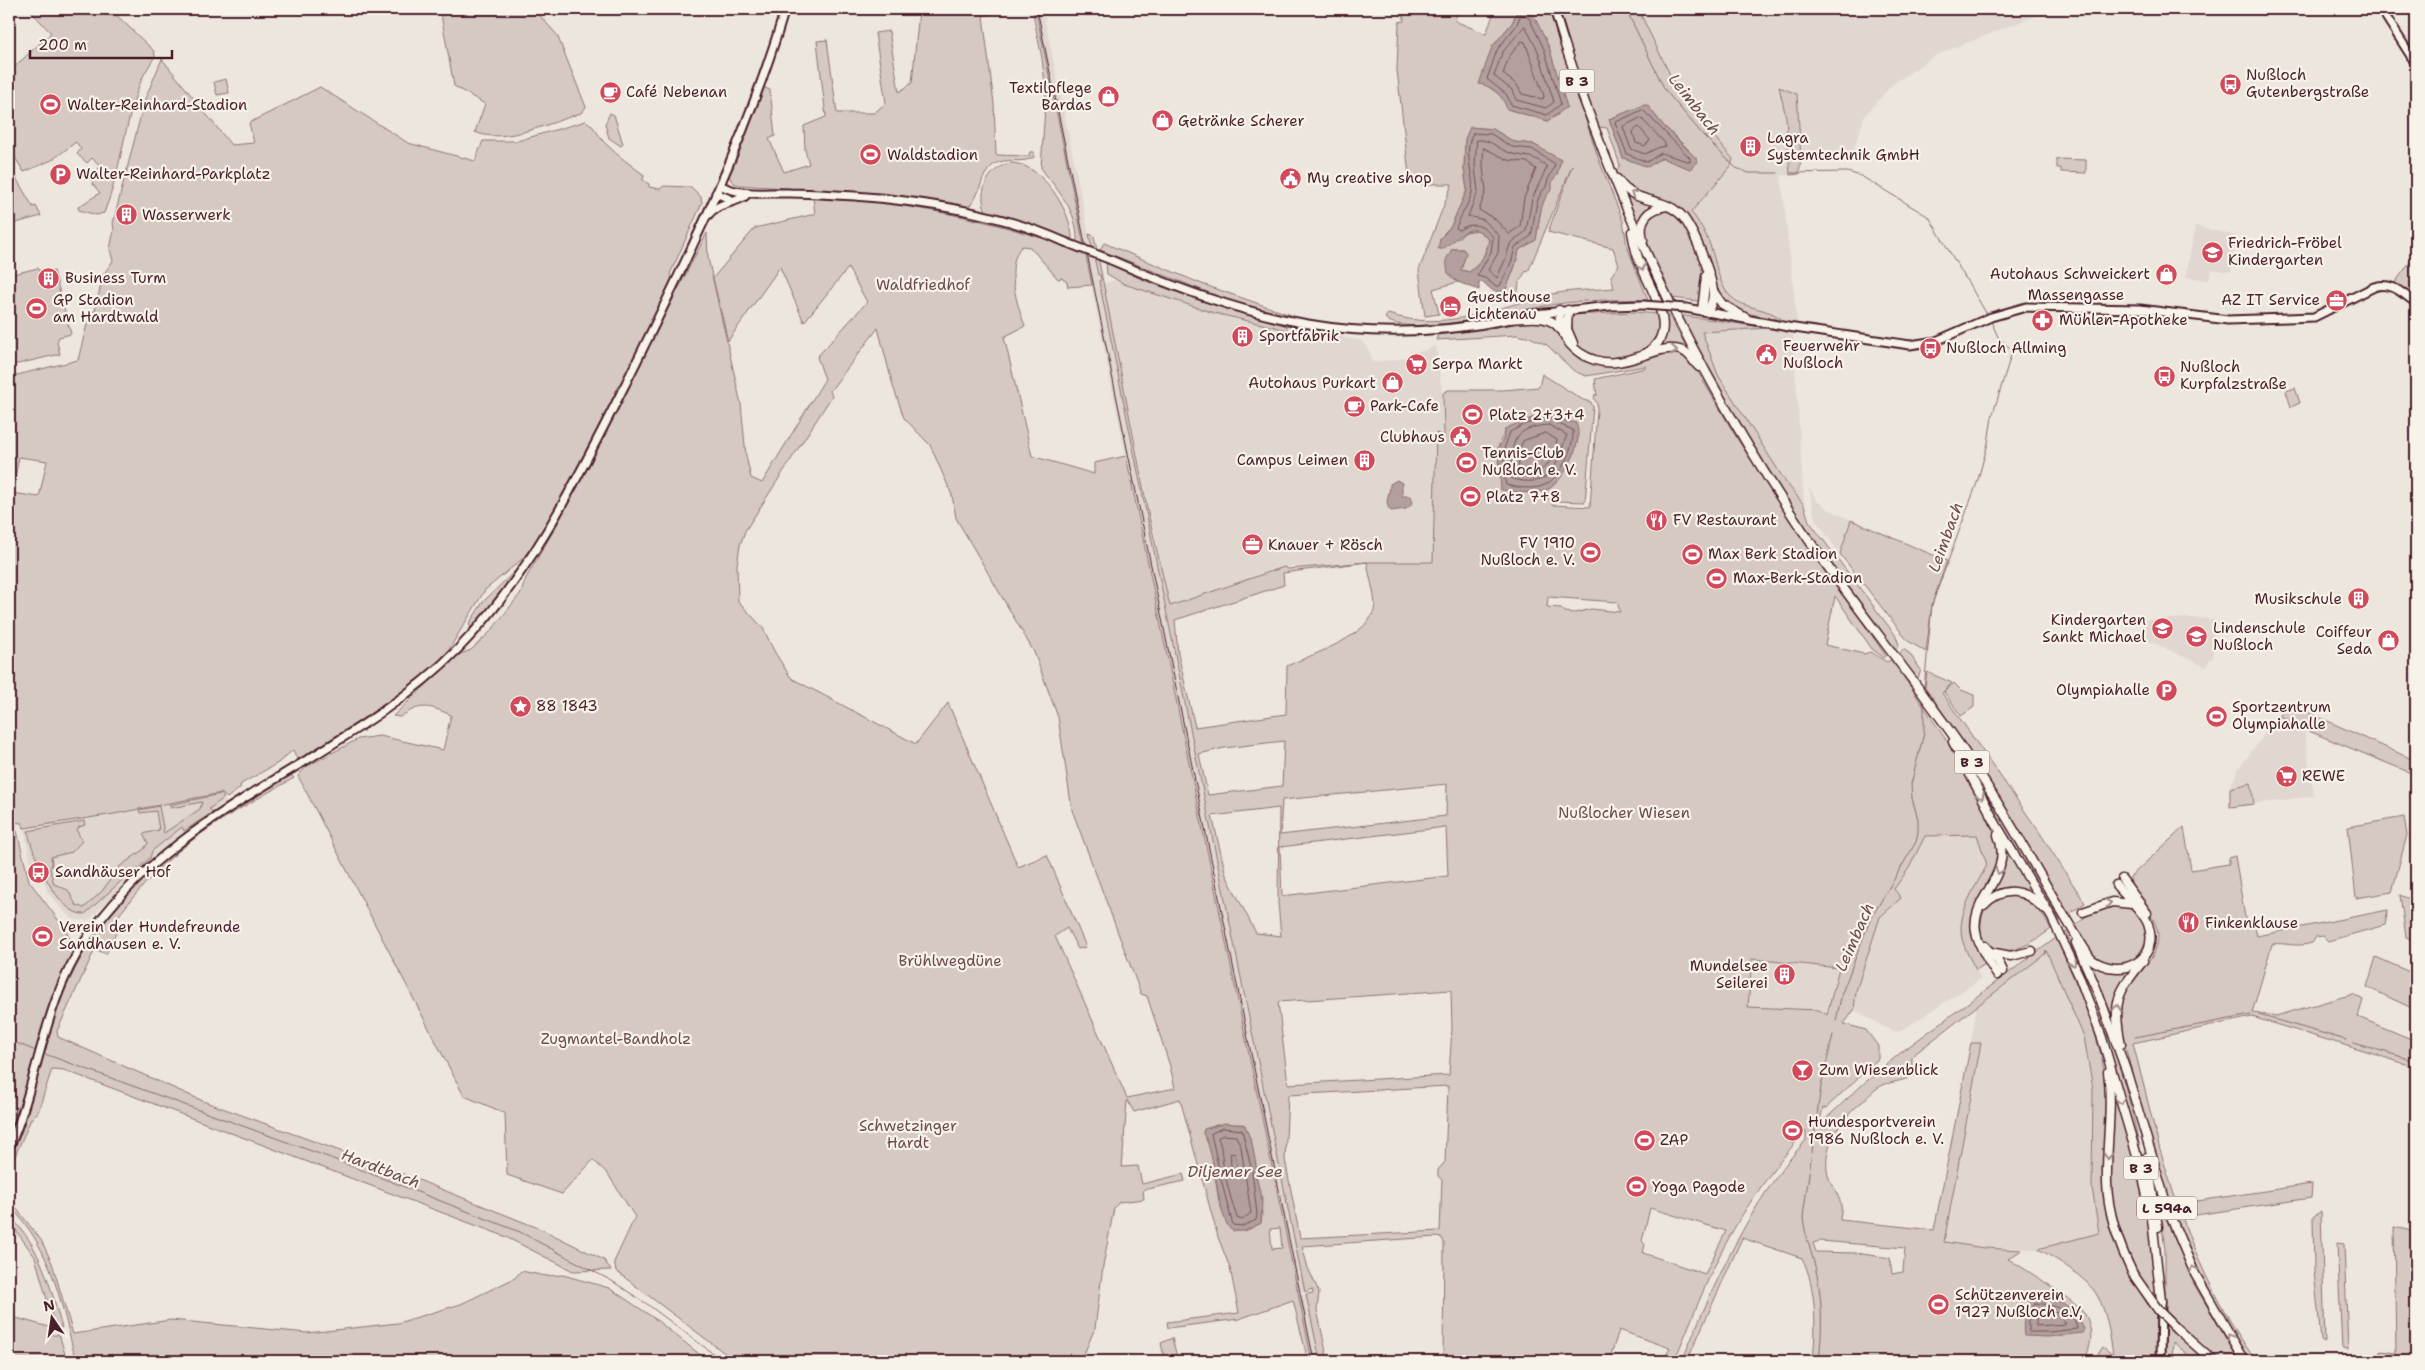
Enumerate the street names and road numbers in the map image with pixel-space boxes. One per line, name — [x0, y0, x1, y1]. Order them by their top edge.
road number: B 3 — [1560, 70, 1594, 92]
street label: Massengasse — [2028, 285, 2124, 305]
road number: B 3 — [1954, 750, 1990, 774]
road number: B 3 — [2124, 1156, 2158, 1180]
road number: L 594a — [2137, 1196, 2197, 1220]

